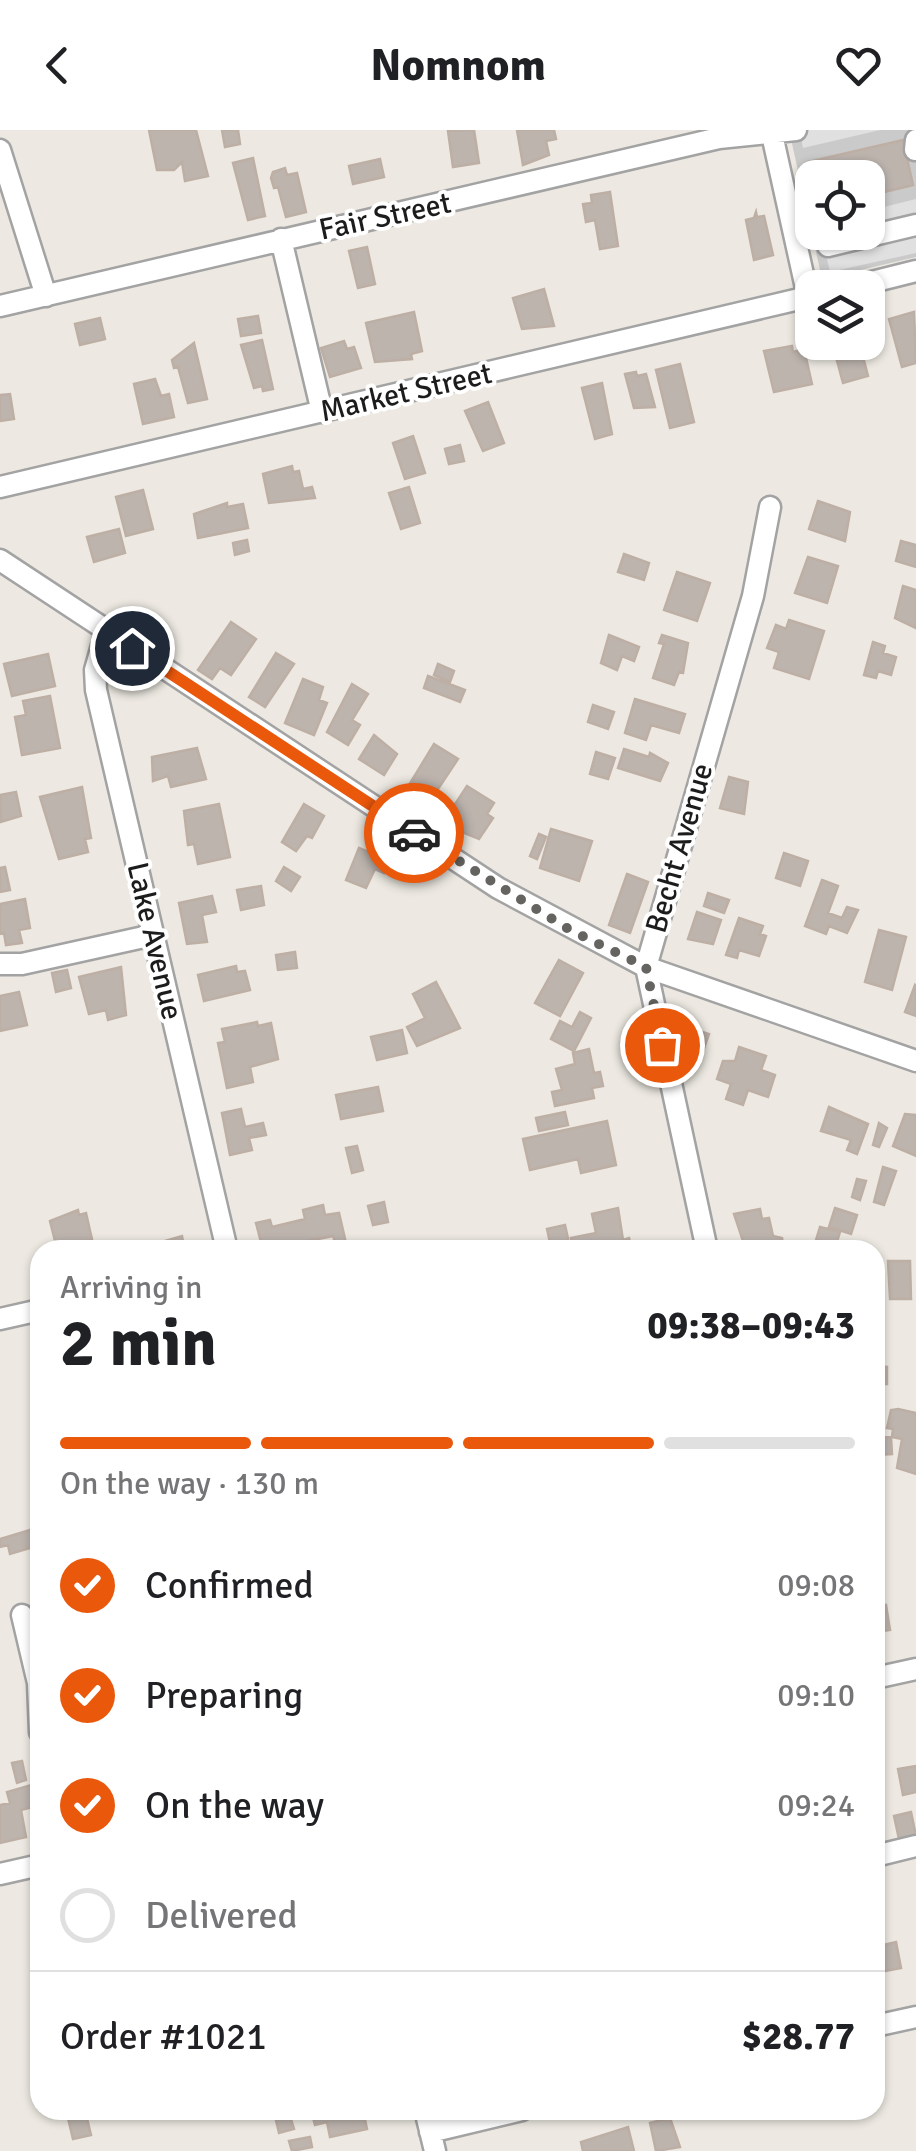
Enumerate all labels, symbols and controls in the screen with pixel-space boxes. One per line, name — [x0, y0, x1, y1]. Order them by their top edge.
icon: back — [30, 38, 85, 93]
text: Nomnom — [370, 38, 546, 93]
icon: heart — [831, 38, 886, 93]
map controls — [795, 160, 885, 360]
button: locate — [795, 160, 885, 250]
street label: Fair Street — [316, 184, 454, 248]
button: layers — [795, 270, 885, 360]
street label: Market Street — [317, 355, 496, 430]
pin — [90, 606, 175, 691]
icon: home — [105, 621, 160, 676]
street label: Becht Avenue — [638, 759, 721, 937]
courier — [364, 783, 464, 883]
icon: car — [387, 806, 442, 861]
street label: Lake Avenue — [118, 859, 191, 1023]
pin — [620, 1003, 705, 1088]
icon: bag — [635, 1018, 690, 1073]
text: Arriving in — [60, 1268, 202, 1307]
text: 09:38–09:43 — [647, 1302, 855, 1349]
text: 2 min — [60, 1304, 217, 1384]
text: On the way · 130 m — [60, 1464, 319, 1503]
icon: check — [60, 1558, 115, 1613]
text: Confirmed — [145, 1562, 314, 1609]
text: 09:08 — [777, 1566, 855, 1605]
icon: check — [60, 1668, 115, 1723]
text: Preparing — [145, 1672, 303, 1719]
text: 09:10 — [777, 1676, 855, 1715]
icon: check — [60, 1778, 115, 1833]
text: On the way — [145, 1782, 324, 1829]
text: 09:24 — [777, 1786, 855, 1825]
text: Delivered — [145, 1892, 298, 1939]
text: Order #1021 — [60, 2013, 267, 2060]
text: $28.77 — [742, 2013, 855, 2060]

